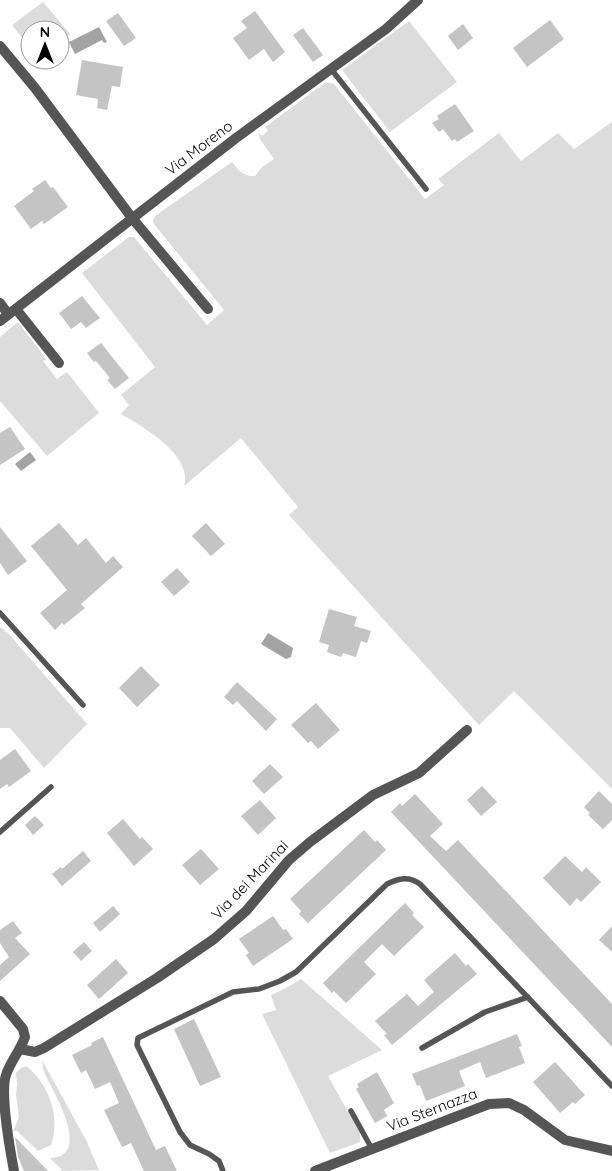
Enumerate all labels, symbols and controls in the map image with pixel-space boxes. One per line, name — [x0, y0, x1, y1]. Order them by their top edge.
north arrow — [20, 20, 70, 70]
text: N — [40, 23, 50, 41]
street label: Via Moreno — [161, 116, 236, 179]
street label: Via dei Marinai — [207, 836, 292, 923]
street label: Via Sternazza — [384, 1084, 480, 1135]

